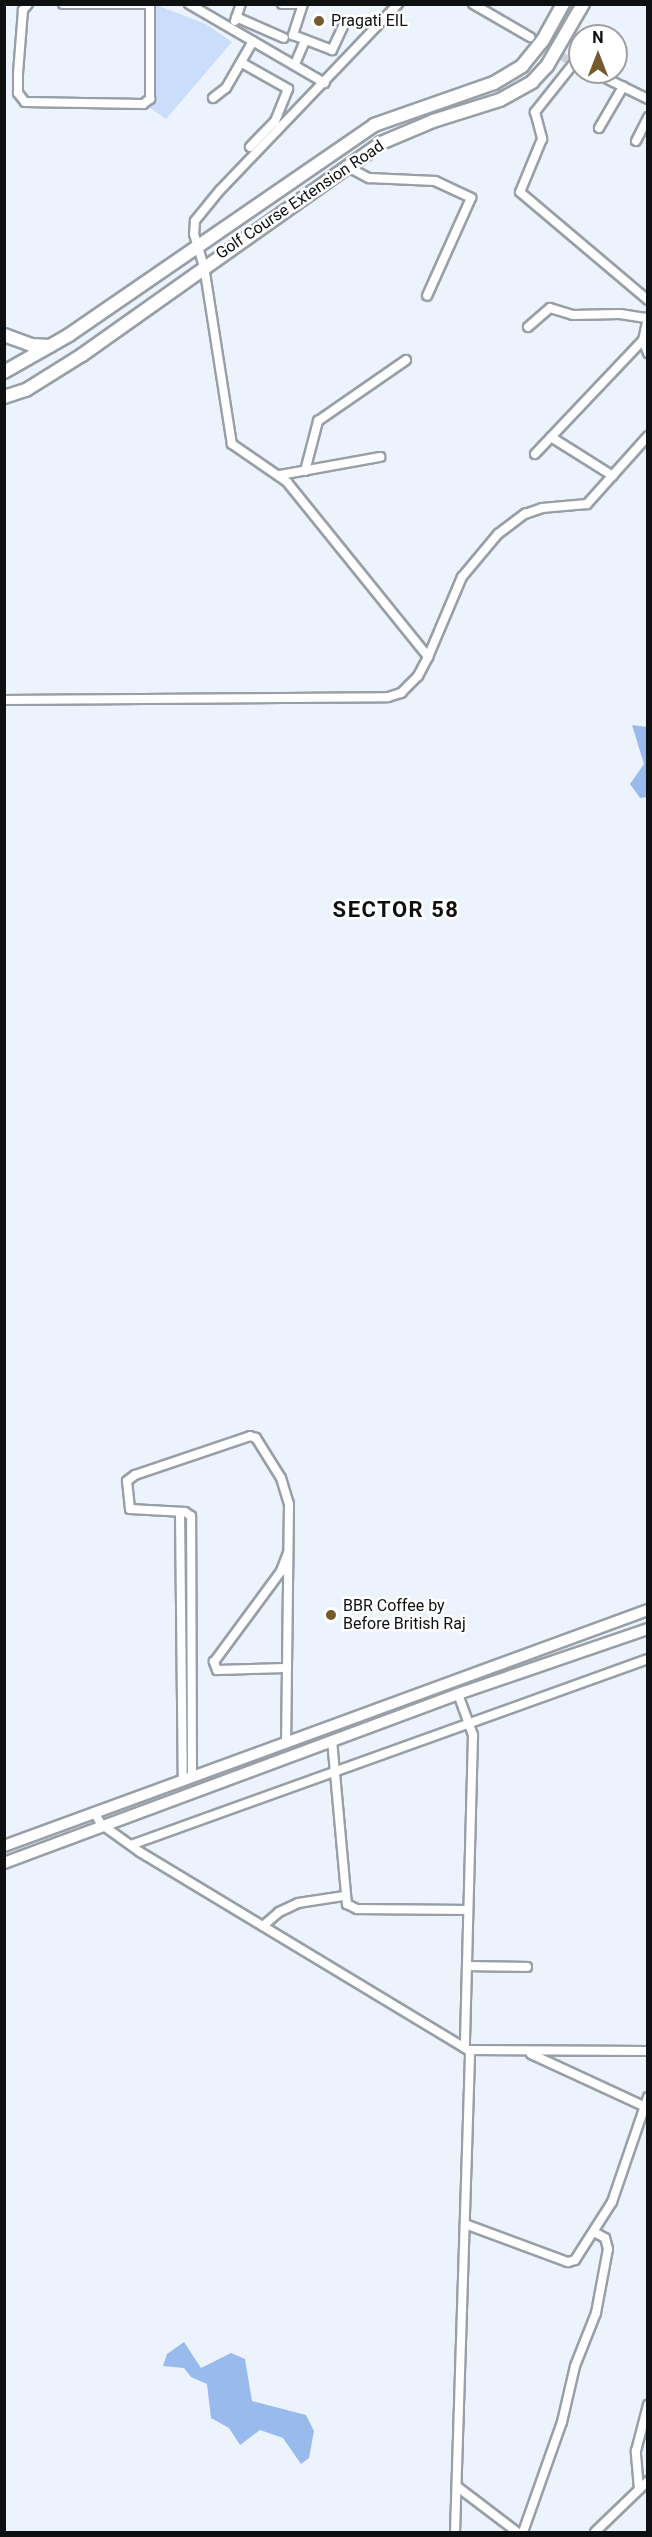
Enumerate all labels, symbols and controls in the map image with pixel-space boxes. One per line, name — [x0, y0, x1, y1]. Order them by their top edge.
place label: Pragati EIL — [331, 11, 408, 31]
marker: Pragati EIL — [312, 14, 326, 28]
north arrow — [568, 24, 628, 84]
text: N — [592, 28, 604, 47]
street label: Golf Course Extension Road — [212, 137, 388, 263]
district label: SECTOR 58 — [333, 897, 459, 923]
place label: BBR Coffee by Before British Raj — [343, 1596, 466, 1634]
marker: BBR Coffee by Before British Raj — [324, 1608, 338, 1622]

